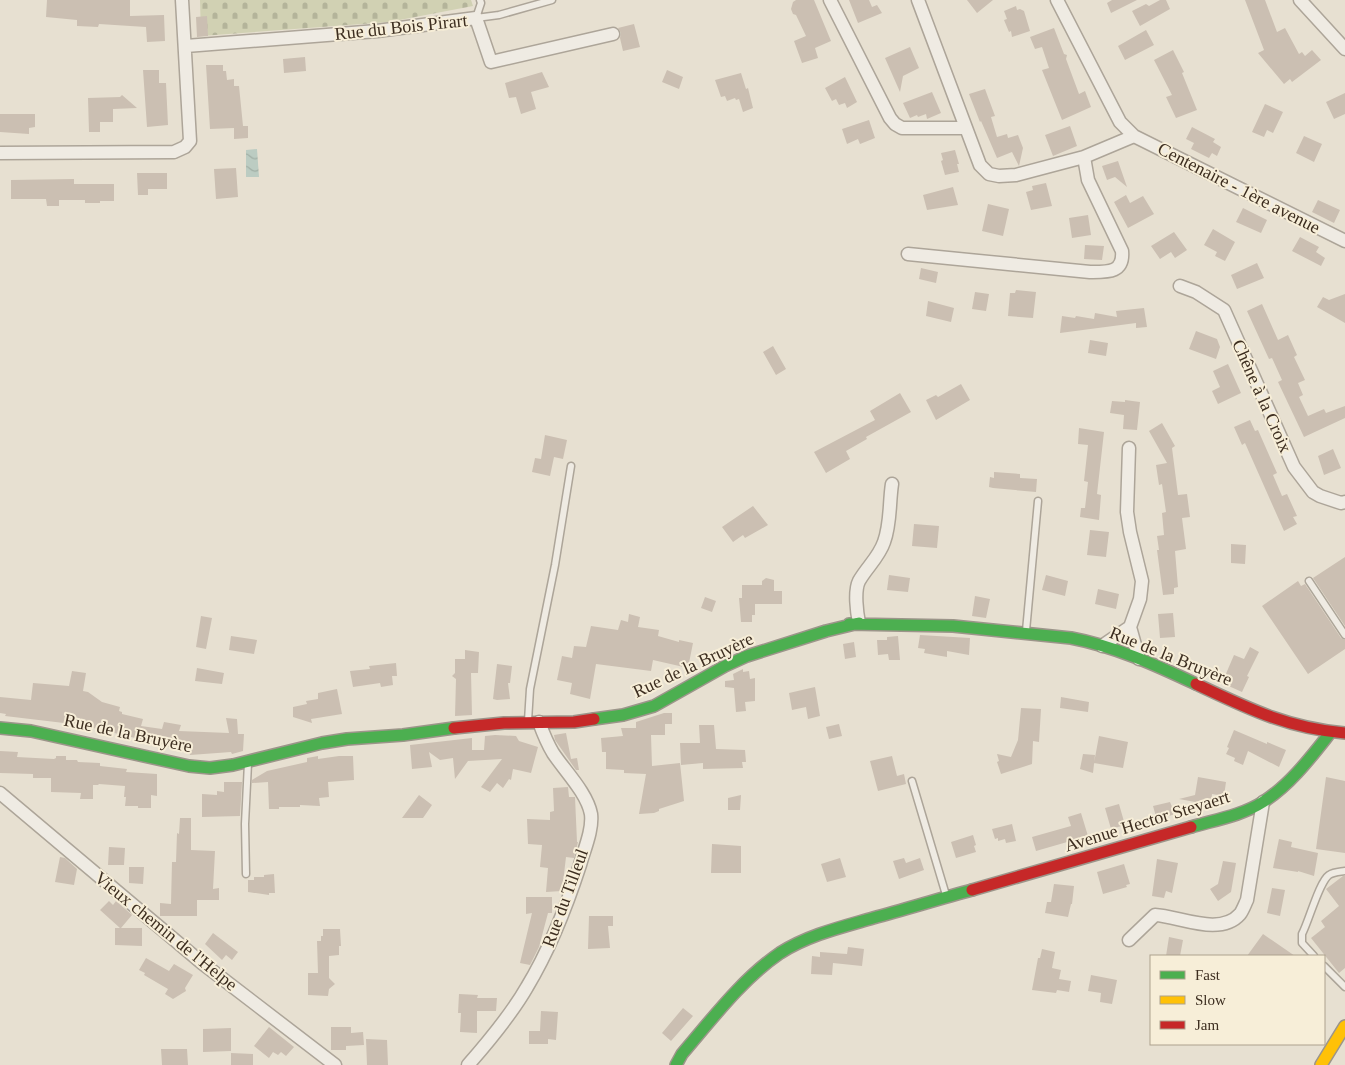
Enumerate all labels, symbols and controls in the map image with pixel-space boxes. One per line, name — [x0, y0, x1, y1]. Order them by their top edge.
street label: Rue du Bois Pirart — [334, 10, 468, 44]
street label: Centenaire - 1ère avenue — [1155, 138, 1323, 238]
street label: Chêne à la Croix — [1228, 336, 1296, 456]
street label: Rue de la Bruyère — [1107, 622, 1235, 690]
street label: Rue de la Bruyère — [630, 628, 756, 702]
street label: Rue de la Bruyère — [62, 710, 194, 756]
street label: Avenue Hector Steyaert — [1062, 786, 1232, 856]
street label: Rue du Tilleul — [538, 846, 592, 950]
street label: Vieux chemin de l'Helpe — [91, 867, 241, 995]
legend — [1150, 955, 1325, 1045]
text: Fast — [1195, 967, 1221, 983]
text: Slow — [1195, 992, 1226, 1008]
text: Jam — [1195, 1017, 1219, 1033]

